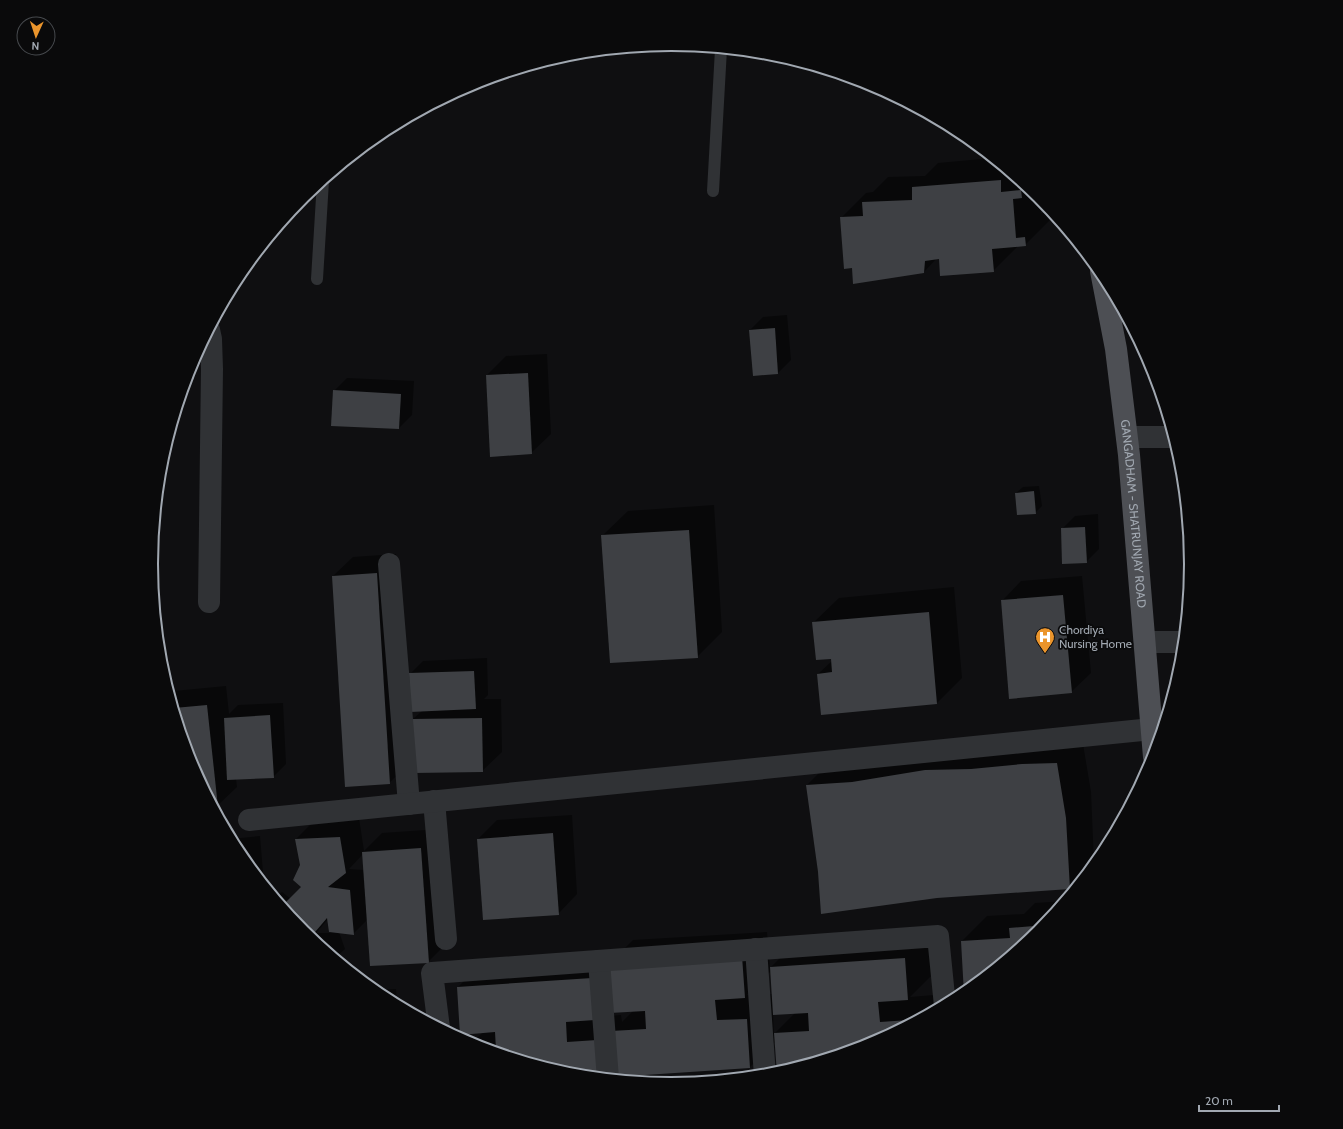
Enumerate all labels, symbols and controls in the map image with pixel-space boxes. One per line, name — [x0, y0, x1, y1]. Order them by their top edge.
north arrow — [16, 16, 56, 56]
text: N — [31, 39, 40, 53]
street label: GANGADHAM - SHATRUNJAY ROAD — [1118, 419, 1150, 609]
place label: Chordiya Nursing Home — [1059, 622, 1132, 651]
hospital icon: Chordiya Nursing Home — [1034, 626, 1056, 654]
scale bar — [1199, 1087, 1279, 1113]
text: 20 m — [1205, 1093, 1233, 1108]

